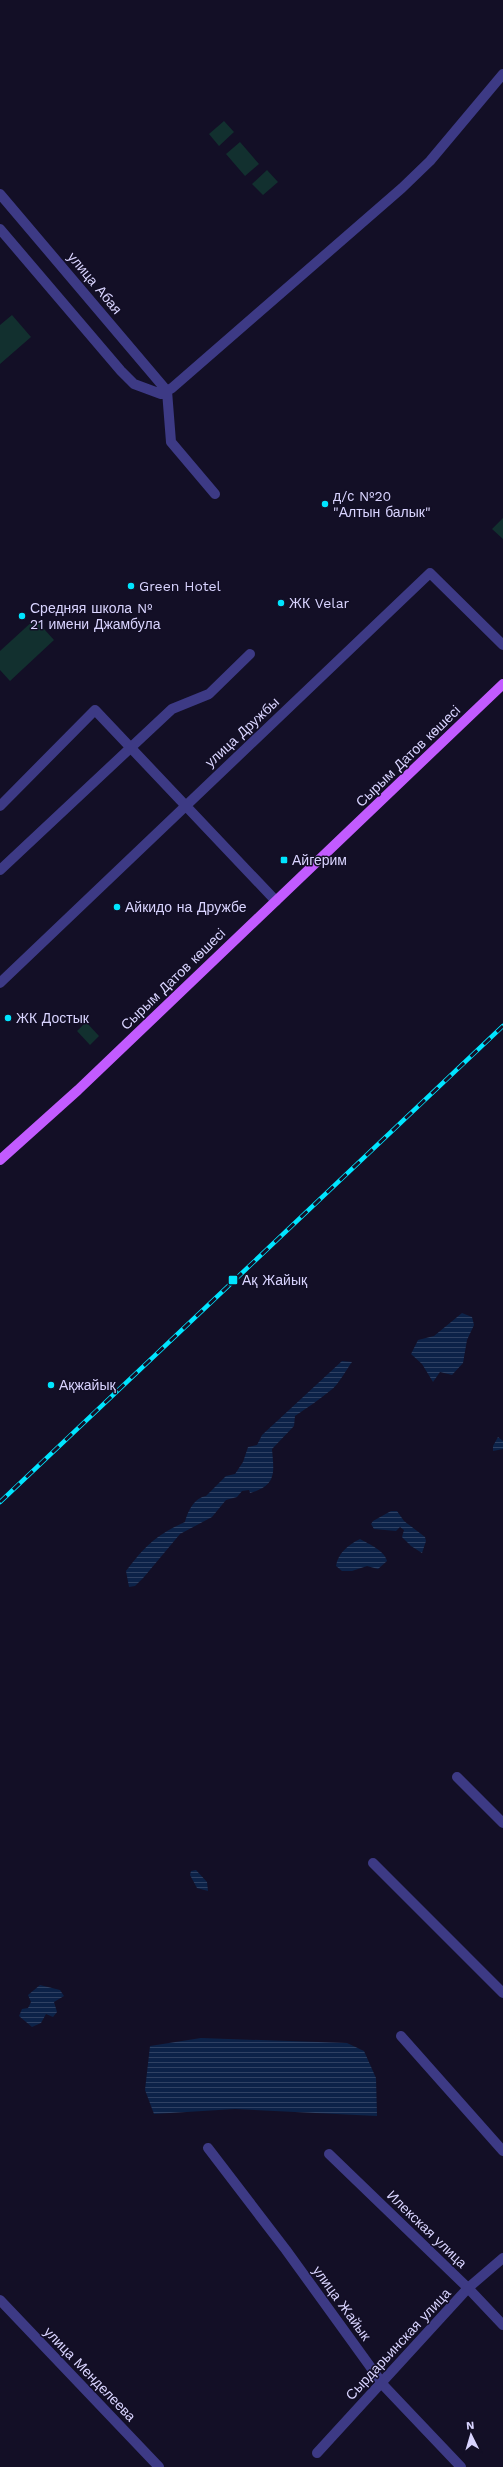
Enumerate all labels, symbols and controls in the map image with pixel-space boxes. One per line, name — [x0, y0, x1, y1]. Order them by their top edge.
street label: улица Абая — [65, 249, 125, 317]
place label: д/с №20 "Алтын балык" — [333, 488, 431, 520]
marker: д/с №20 "Алтын балык" — [320, 499, 330, 509]
place label: Green Hotel — [139, 578, 222, 594]
marker: Green Hotel — [126, 581, 136, 591]
place label: ЖК Velar — [289, 595, 350, 611]
marker: ЖК Velar — [276, 598, 286, 608]
place label: Средняя школа № 21 имени Джамбула — [30, 600, 161, 632]
marker: Средняя школа № 21 имени Джамбула — [17, 611, 27, 621]
street label: улица Дружбы — [202, 694, 282, 770]
street label: Сырым Датов көшесі — [353, 702, 463, 810]
place label: Айгерим — [292, 852, 347, 868]
marker: Айгерим — [279, 855, 289, 865]
place label: Айкидо на Дружбе — [125, 899, 247, 915]
marker: Айкидо на Дружбе — [112, 902, 122, 912]
street label: Сырым Датов көшесі — [118, 925, 228, 1033]
place label: ЖК Достык — [16, 1010, 90, 1026]
marker: ЖК Достык — [3, 1013, 13, 1023]
place label: Ақ Жайық — [242, 1272, 308, 1288]
marker: Ақ Жайық — [227, 1274, 239, 1286]
place label: Ақжайық — [59, 1377, 116, 1393]
marker: Ақжайық — [46, 1380, 56, 1390]
street label: Илекская улица — [384, 2187, 470, 2271]
street label: улица Жайык — [310, 2263, 375, 2344]
street label: Сырдарьинская улица — [342, 2285, 454, 2403]
street label: улица Менделеева — [41, 2324, 139, 2425]
north arrow — [451, 2415, 491, 2455]
text: N — [466, 2419, 475, 2432]

